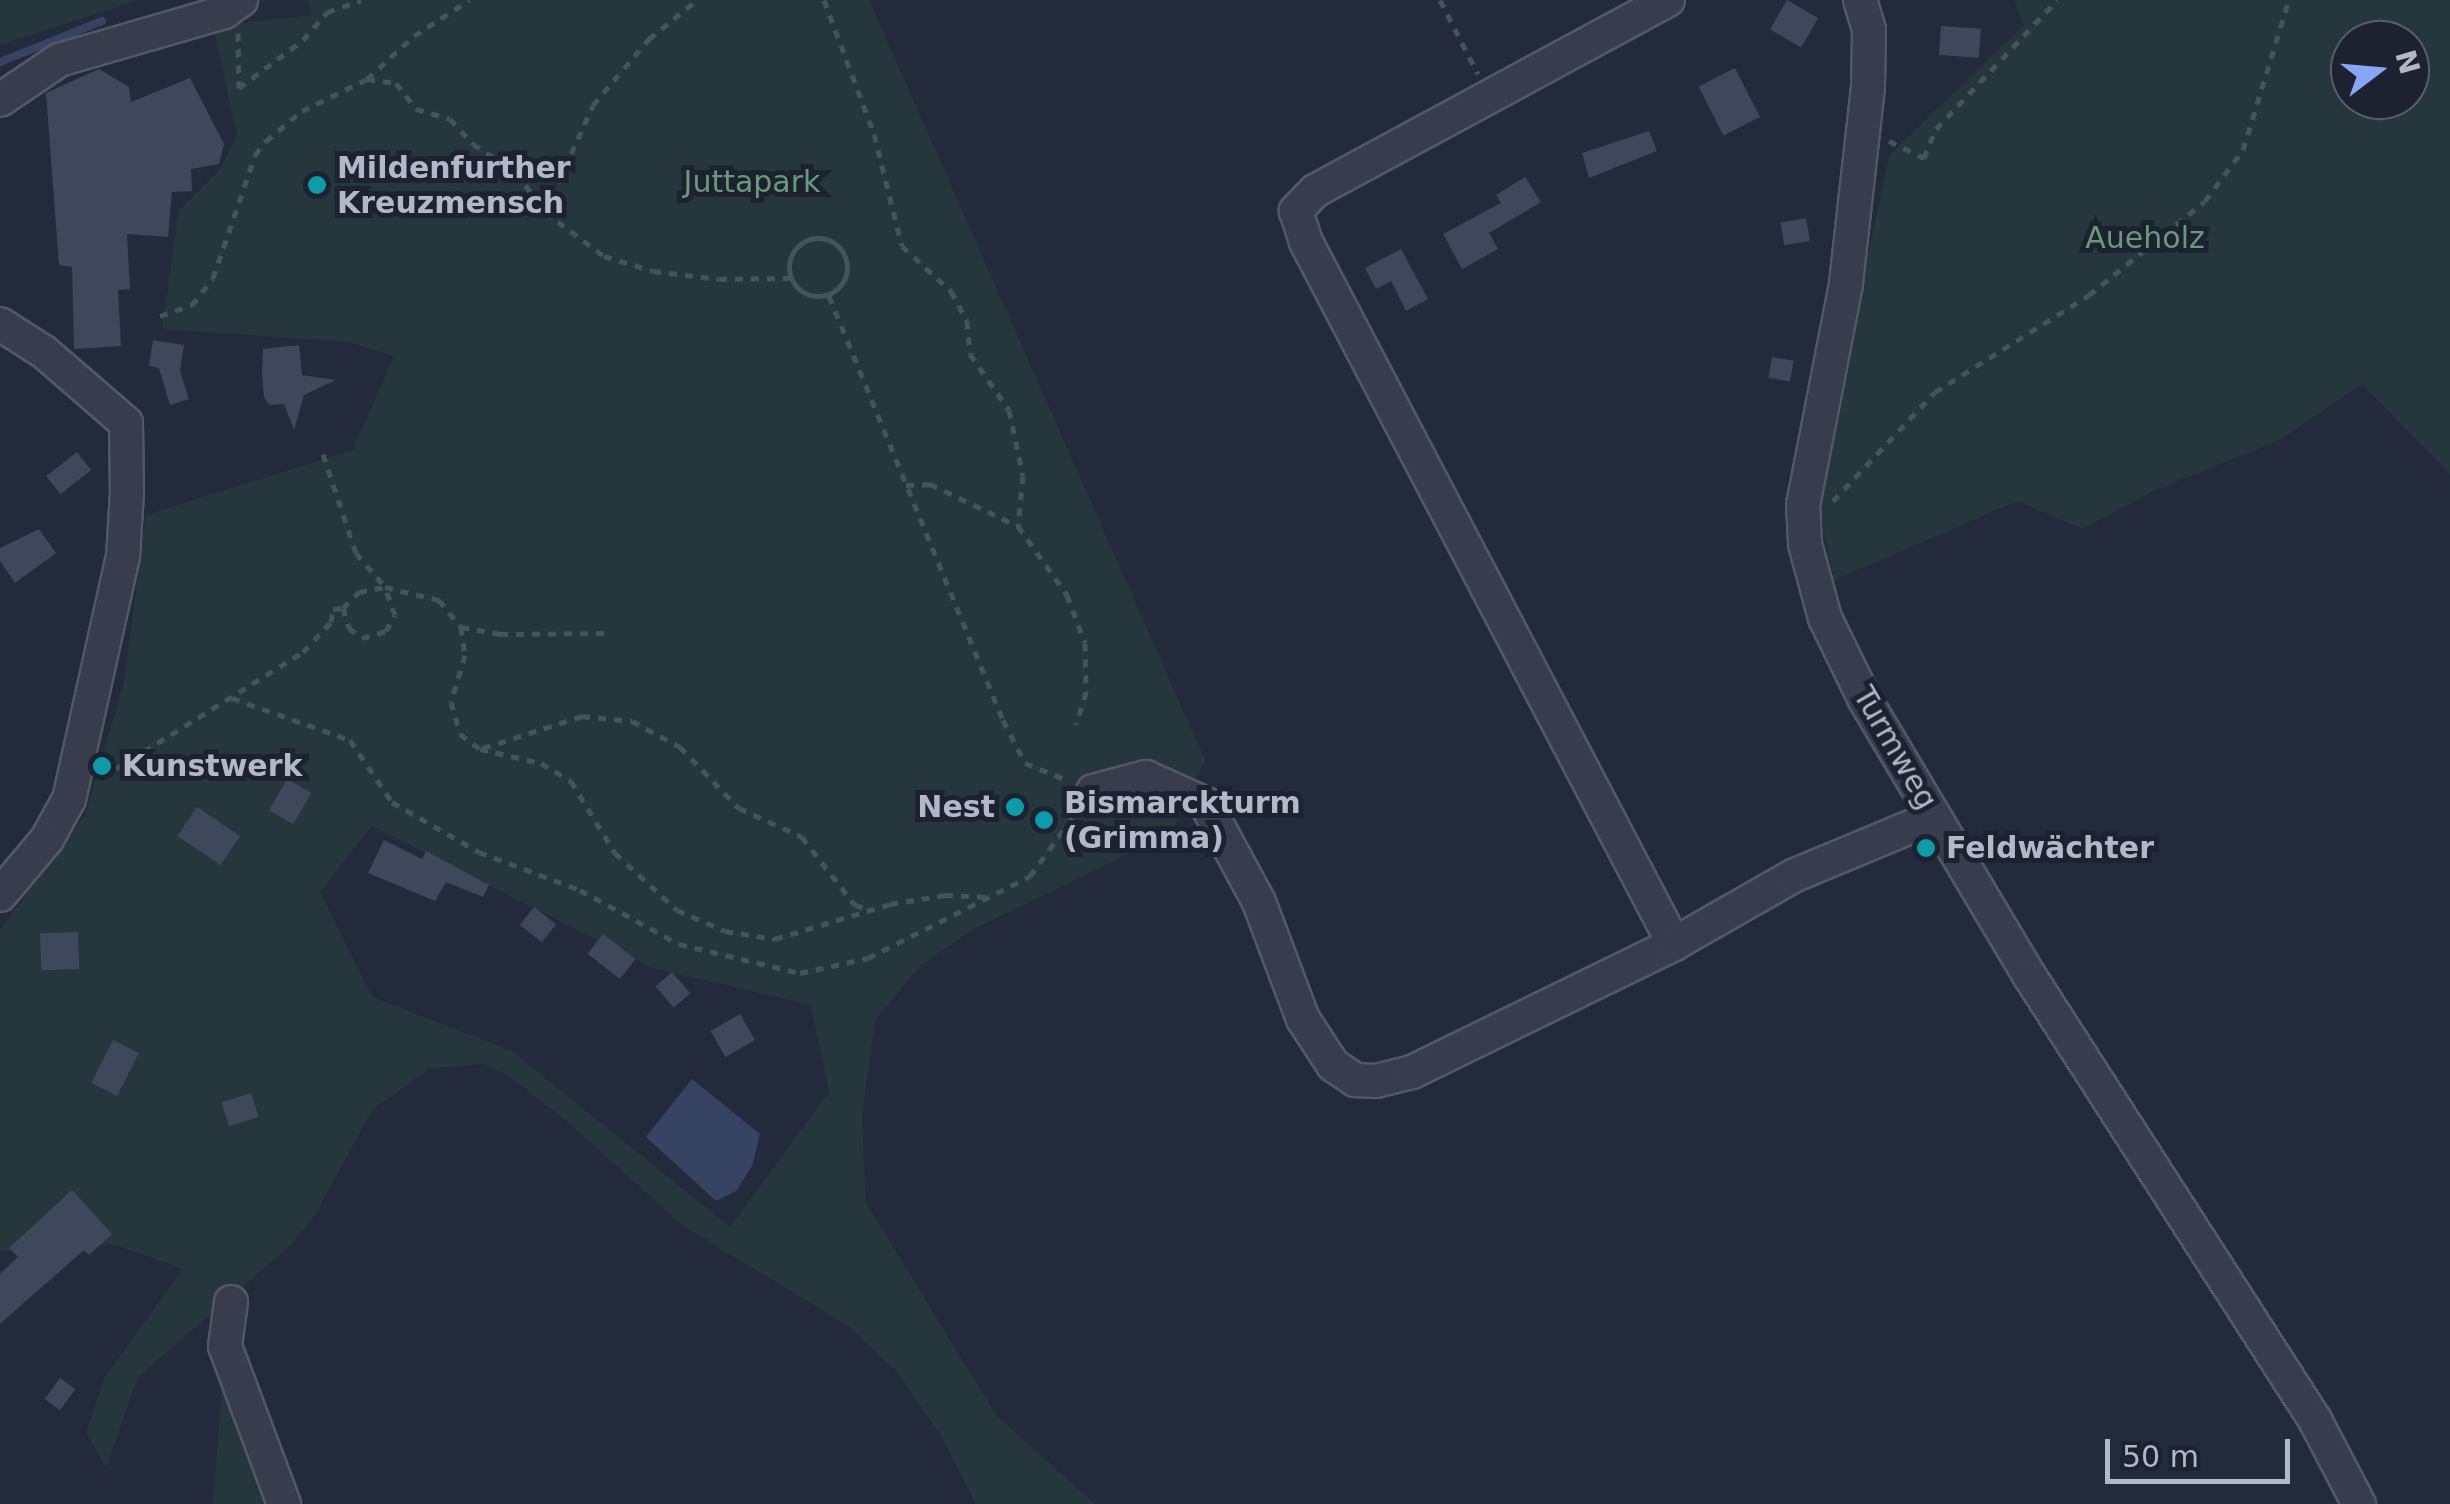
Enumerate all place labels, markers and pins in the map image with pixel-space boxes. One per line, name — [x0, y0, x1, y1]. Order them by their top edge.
place label: Mildenfurther Kreuzmensch — [337, 150, 571, 220]
marker: Mildenfurther Kreuzmensch — [306, 174, 328, 196]
place label: Kunstwerk — [122, 748, 302, 784]
marker: Kunstwerk — [91, 755, 113, 777]
place label: Bismarckturm (Grimma) — [1064, 785, 1301, 856]
place label: Nest — [917, 789, 995, 825]
marker: Nest — [1004, 796, 1026, 818]
marker: Bismarckturm (Grimma) — [1033, 809, 1055, 831]
place label: Feldwächter — [1946, 830, 2154, 866]
marker: Feldwächter — [1915, 837, 1937, 859]

